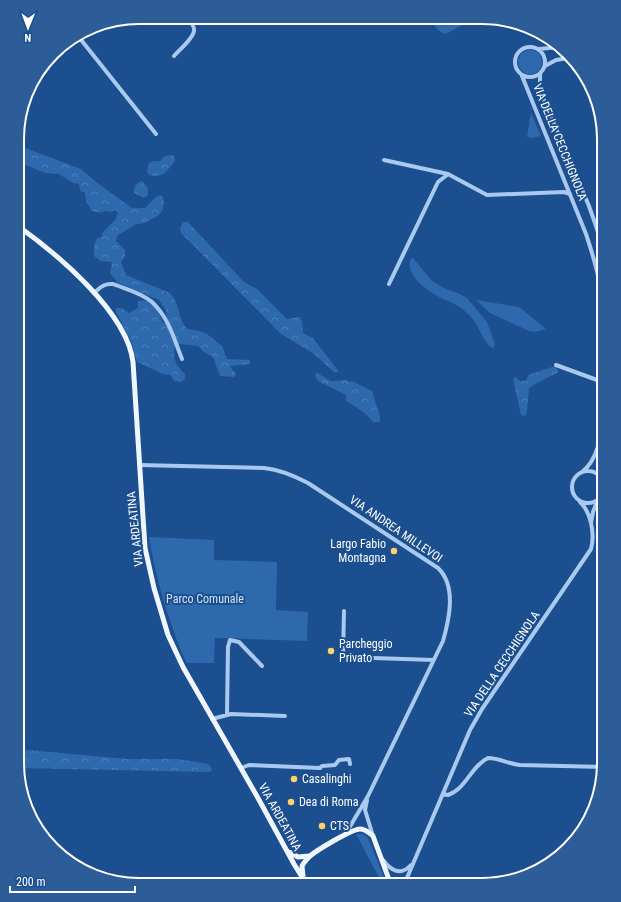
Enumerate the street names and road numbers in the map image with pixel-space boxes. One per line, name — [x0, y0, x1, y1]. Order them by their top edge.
street label: VIA DELLA CECCHIGNOLA — [530, 82, 590, 203]
street label: VIA ARDEATINA — [124, 491, 146, 567]
street label: VIA ANDREA MILLEVOI — [347, 493, 445, 565]
street label: VIA DELLA CECCHIGNOLA — [461, 608, 543, 720]
street label: VIA ARDEATINA — [256, 781, 304, 853]

